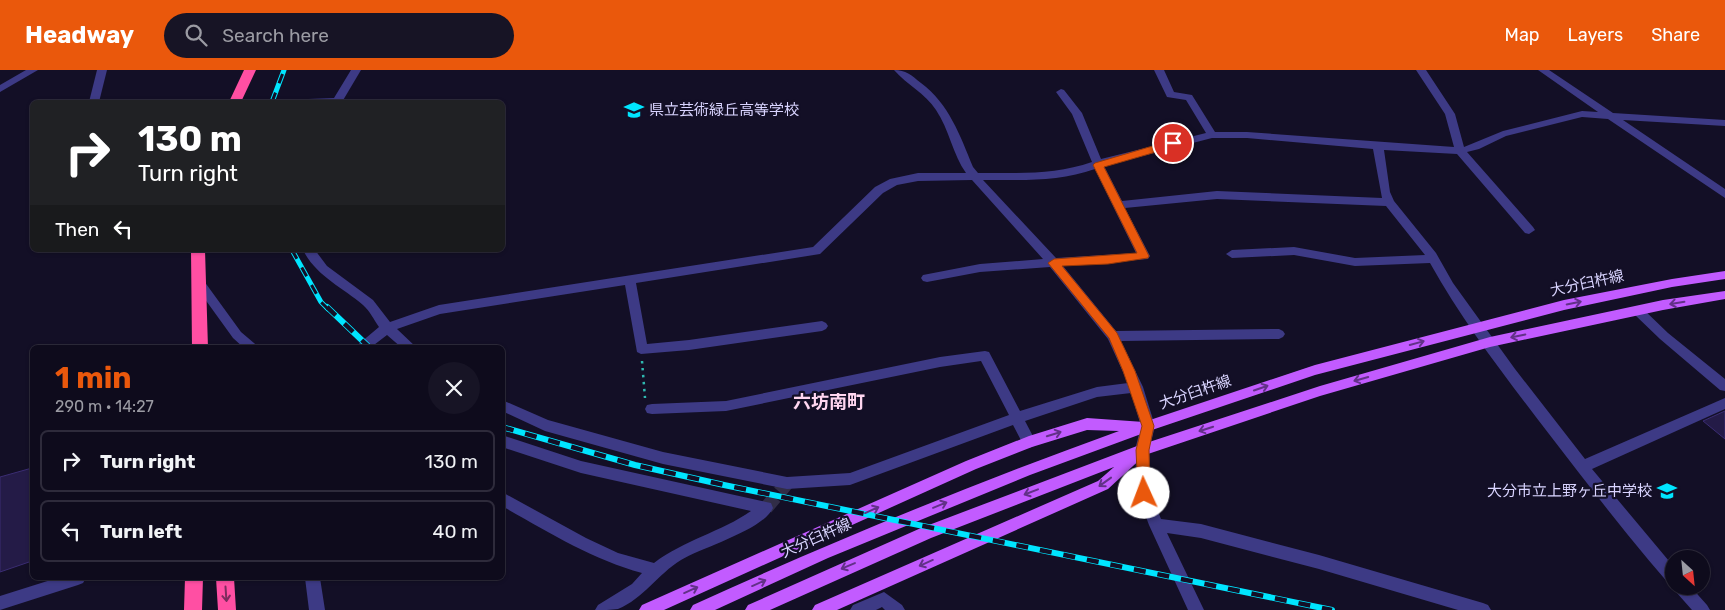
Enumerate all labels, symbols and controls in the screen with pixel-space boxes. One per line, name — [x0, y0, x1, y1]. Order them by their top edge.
search box — [164, 13, 514, 58]
text: Headway — [25, 21, 134, 49]
icon: search — [182, 21, 210, 49]
text: Search here — [222, 24, 329, 47]
text: Map — [1505, 24, 1540, 46]
text: Layers — [1568, 24, 1623, 46]
text: Share — [1651, 24, 1700, 46]
school or university icon: 県立芸術緑丘高等学校 — [623, 99, 645, 121]
place label: 県立芸術緑丘高等学校 — [649, 101, 799, 119]
text: 130 m — [138, 118, 242, 160]
icon: right — [55, 120, 120, 185]
pin — [1152, 122, 1194, 164]
icon: arrive — [1159, 129, 1187, 157]
text: Turn right — [138, 160, 238, 187]
icon: left — [109, 215, 137, 243]
text: Then — [55, 218, 99, 241]
street label: 大分臼杵線 — [1548, 266, 1626, 300]
one-way arrow — [1566, 297, 1582, 307]
one-way arrow — [1669, 298, 1685, 308]
one-way arrow — [1510, 332, 1526, 341]
one-way arrow — [1408, 338, 1424, 347]
text: 1 min — [55, 360, 132, 396]
button: close — [428, 362, 480, 414]
street label: 大分臼杵線 — [1157, 371, 1233, 413]
one-way arrow — [1354, 375, 1370, 385]
one-way arrow — [1252, 383, 1268, 393]
district label: 六坊南町 — [793, 391, 865, 413]
text: 290 m · 14:27 — [55, 397, 154, 416]
one-way arrow — [1199, 425, 1215, 434]
one-way arrow — [1045, 429, 1061, 439]
icon: right — [57, 447, 85, 475]
text: Turn right — [100, 450, 195, 473]
text: 130 m — [425, 450, 478, 473]
position arrow — [1117, 466, 1169, 518]
one-way arrow — [1098, 477, 1112, 487]
school or university icon: 大分市立上野ヶ丘中学校 — [1656, 480, 1678, 502]
place label: 大分市立上野ヶ丘中学校 — [1487, 482, 1652, 500]
one-way arrow — [1024, 488, 1039, 497]
one-way arrow — [932, 500, 947, 509]
one-way arrow — [864, 505, 879, 515]
street label: 大分臼杵線 — [778, 515, 854, 561]
icon: left — [57, 517, 85, 545]
text: Turn left — [100, 520, 182, 543]
text: 40 m — [433, 520, 478, 543]
north arrow — [1665, 550, 1710, 595]
map controls — [1665, 550, 1710, 595]
one-way arrow — [919, 558, 934, 568]
one-way arrow — [841, 562, 856, 572]
one-way arrow — [751, 577, 766, 587]
one-way arrow — [222, 585, 231, 601]
one-way arrow — [683, 585, 698, 595]

